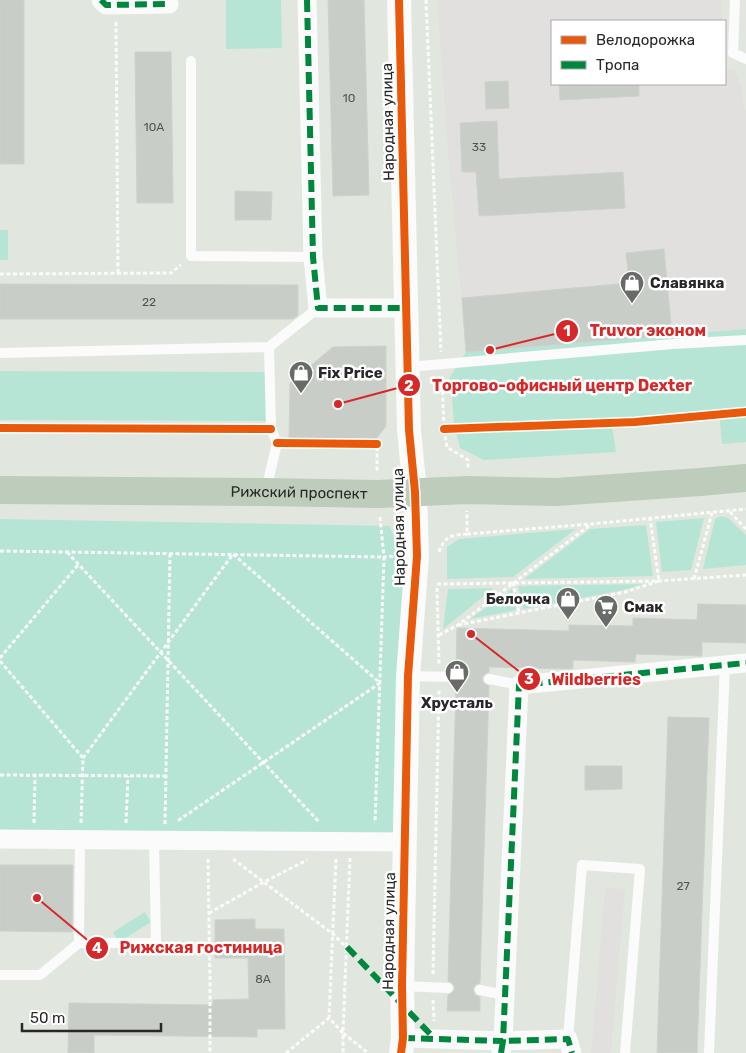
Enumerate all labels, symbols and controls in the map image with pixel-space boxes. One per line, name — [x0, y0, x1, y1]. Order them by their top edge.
legend — [551, 20, 726, 85]
text: Велодорожка — [596, 31, 695, 49]
text: Тропа — [596, 56, 639, 74]
street label: Народная улица — [378, 63, 398, 181]
house number: 10 — [343, 91, 355, 105]
house number: 10А — [144, 120, 164, 134]
house number: 33 — [472, 140, 486, 154]
shop icon: Славянка — [619, 270, 645, 304]
place label: Славянка — [650, 274, 725, 292]
house number: 22 — [142, 295, 156, 309]
callout: Truvor эконом — [555, 315, 716, 346]
text: Truvor эконом — [590, 321, 706, 340]
text: 1 — [563, 322, 571, 340]
shop icon: Fix Price — [288, 360, 314, 394]
place label: Fix Price — [318, 364, 383, 382]
callout: Торгово-офисный центр Dexter — [396, 370, 702, 401]
text: Торгово-офисный центр Dexter — [432, 376, 693, 395]
text: 2 — [404, 377, 414, 395]
street label: Народная улица — [389, 468, 409, 586]
street label: Рижский проспект — [230, 483, 368, 503]
shop icon: Белочка — [555, 586, 581, 620]
place label: Белочка — [486, 590, 550, 608]
supermarket icon: Смак — [593, 594, 619, 628]
place label: Смак — [624, 598, 663, 616]
shop icon: Хрусталь — [444, 659, 470, 693]
callout: Wildberries — [517, 664, 651, 695]
text: 3 — [524, 670, 534, 688]
text: Wildberries — [551, 670, 641, 689]
place label: Хрусталь — [421, 694, 493, 712]
street label: Народная улица — [379, 872, 399, 990]
house number: 27 — [676, 879, 690, 893]
callout: Рижская гостиница — [84, 932, 292, 963]
text: Рижская гостиница — [119, 938, 283, 957]
text: 4 — [92, 939, 102, 957]
house number: 8А — [255, 972, 271, 986]
scale bar — [22, 1000, 161, 1032]
text: 50 m — [30, 1009, 65, 1027]

